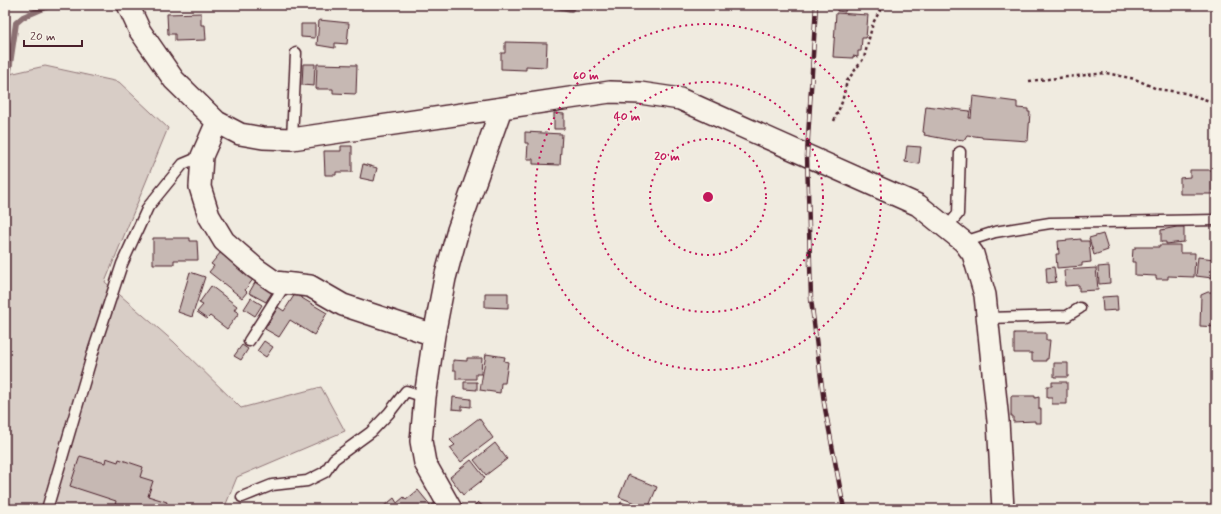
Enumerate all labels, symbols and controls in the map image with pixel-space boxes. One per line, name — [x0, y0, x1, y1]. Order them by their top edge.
scale bar — [24, 22, 82, 48]
text: 20 m — [30, 29, 56, 45]
text: 60 m — [573, 68, 599, 84]
text: 40 m — [614, 109, 641, 125]
text: 20 m — [654, 149, 680, 165]
centre of rings — [701, 190, 715, 204]

